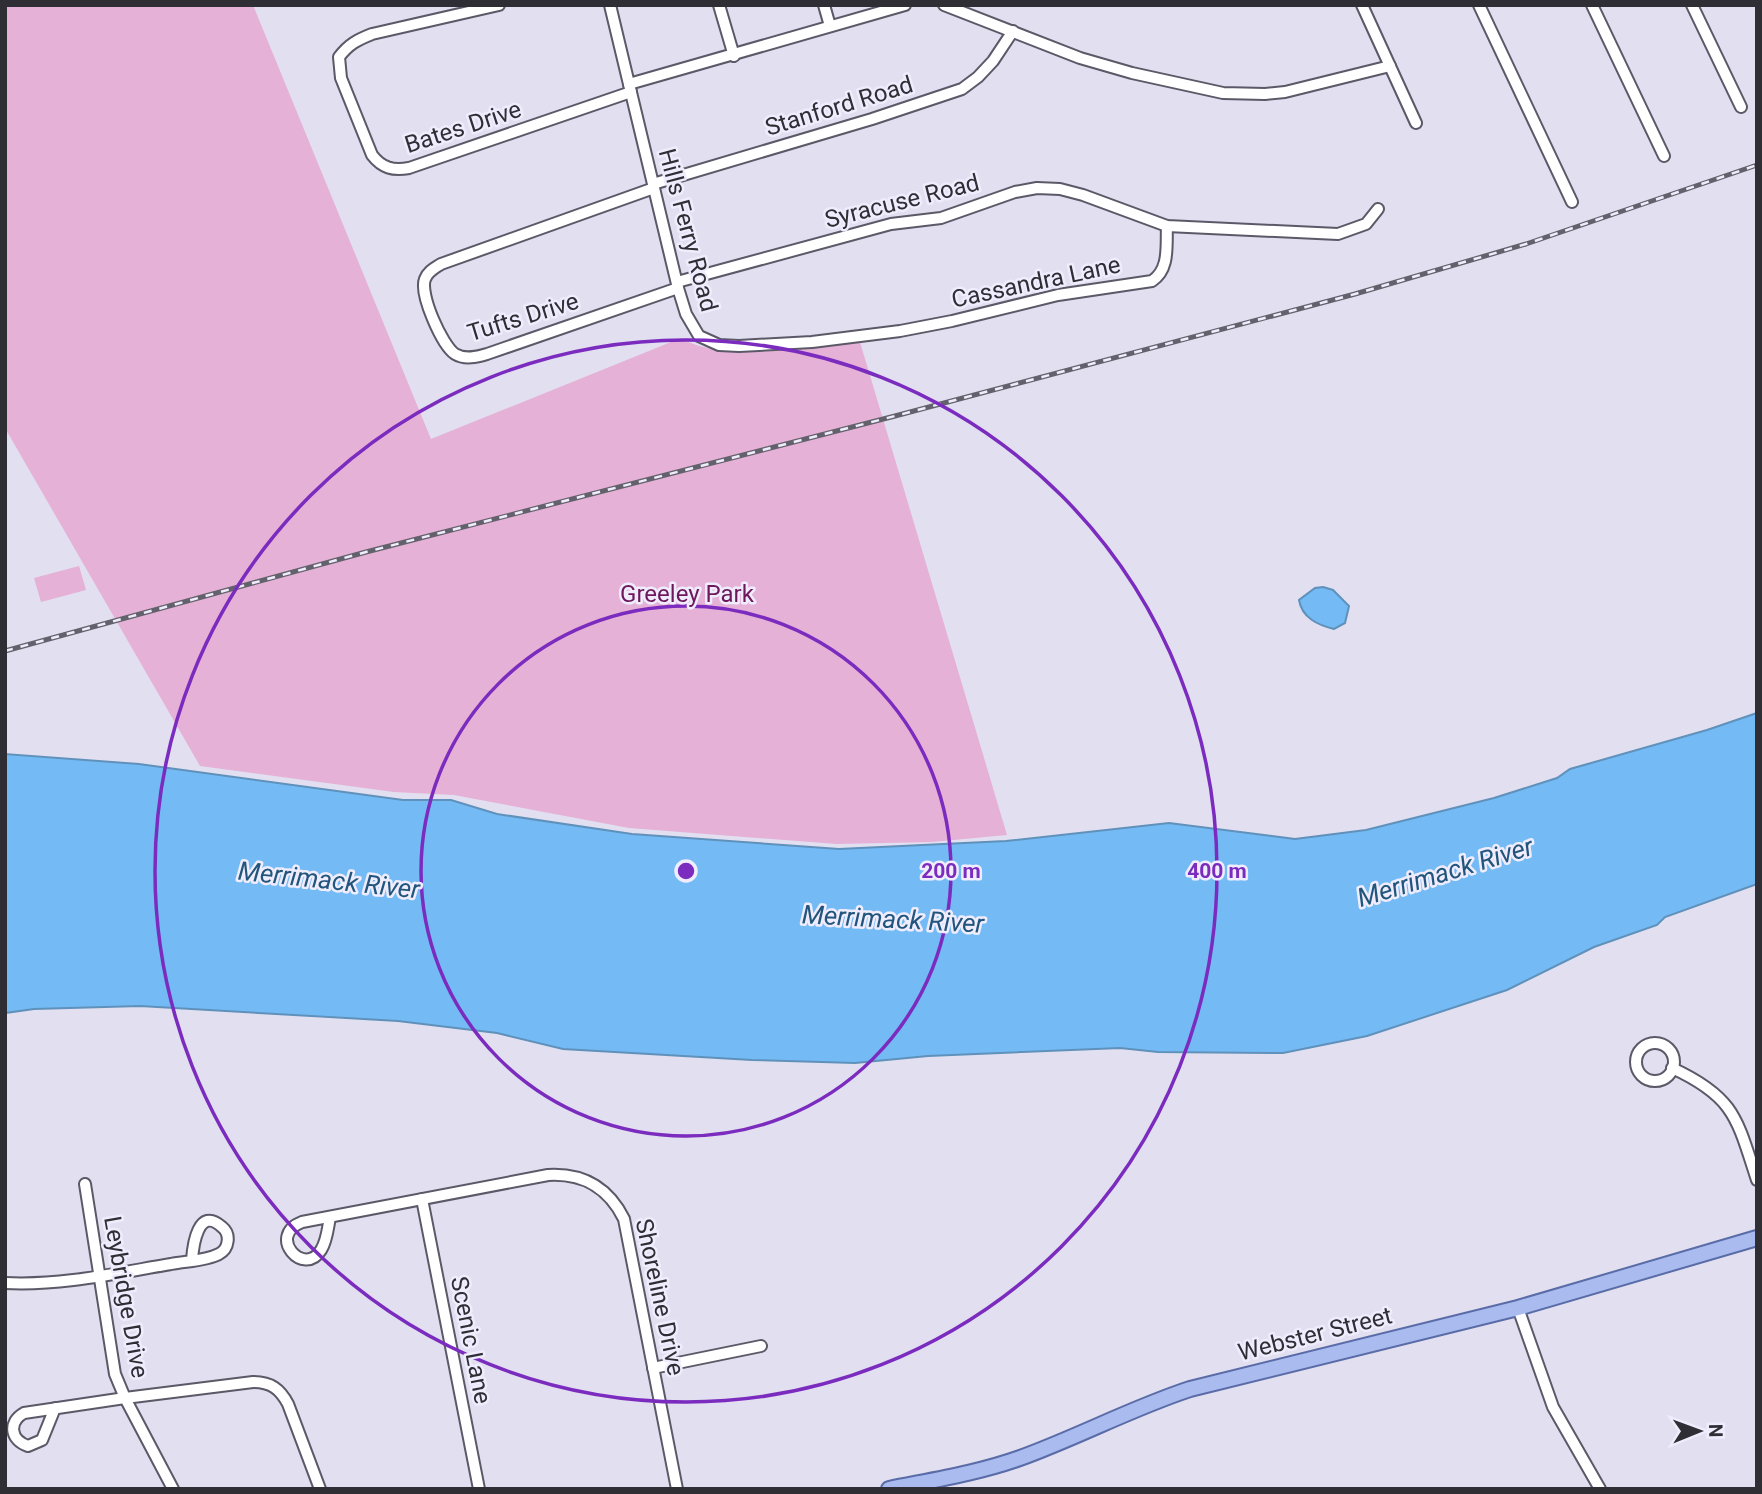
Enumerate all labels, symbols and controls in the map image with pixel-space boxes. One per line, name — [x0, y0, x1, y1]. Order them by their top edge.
street label: Stanford Road — [762, 70, 916, 142]
street label: Bates Drive — [401, 95, 525, 159]
street label: Hills Ferry Road — [653, 145, 723, 315]
street label: Syracuse Road — [822, 168, 982, 234]
street label: Cassandra Lane — [949, 250, 1123, 314]
street label: Tufts Drive — [464, 287, 582, 347]
park label: Greeley Park — [620, 580, 755, 608]
water label: Merrimack River — [1353, 831, 1538, 913]
water label: Merrimack River — [237, 856, 423, 905]
centre of rings — [674, 859, 698, 883]
text: 200 m — [921, 859, 981, 883]
text: 400 m — [1187, 859, 1247, 883]
water label: Merrimack River — [801, 899, 986, 939]
street label: Leybridge Drive — [98, 1214, 154, 1380]
street label: Shoreline Drive — [630, 1216, 690, 1378]
street label: Scenic Lane — [445, 1274, 497, 1406]
street label: Webster Street — [1235, 1301, 1395, 1367]
north arrow — [1664, 1396, 1734, 1466]
text: N — [1704, 1424, 1727, 1438]

